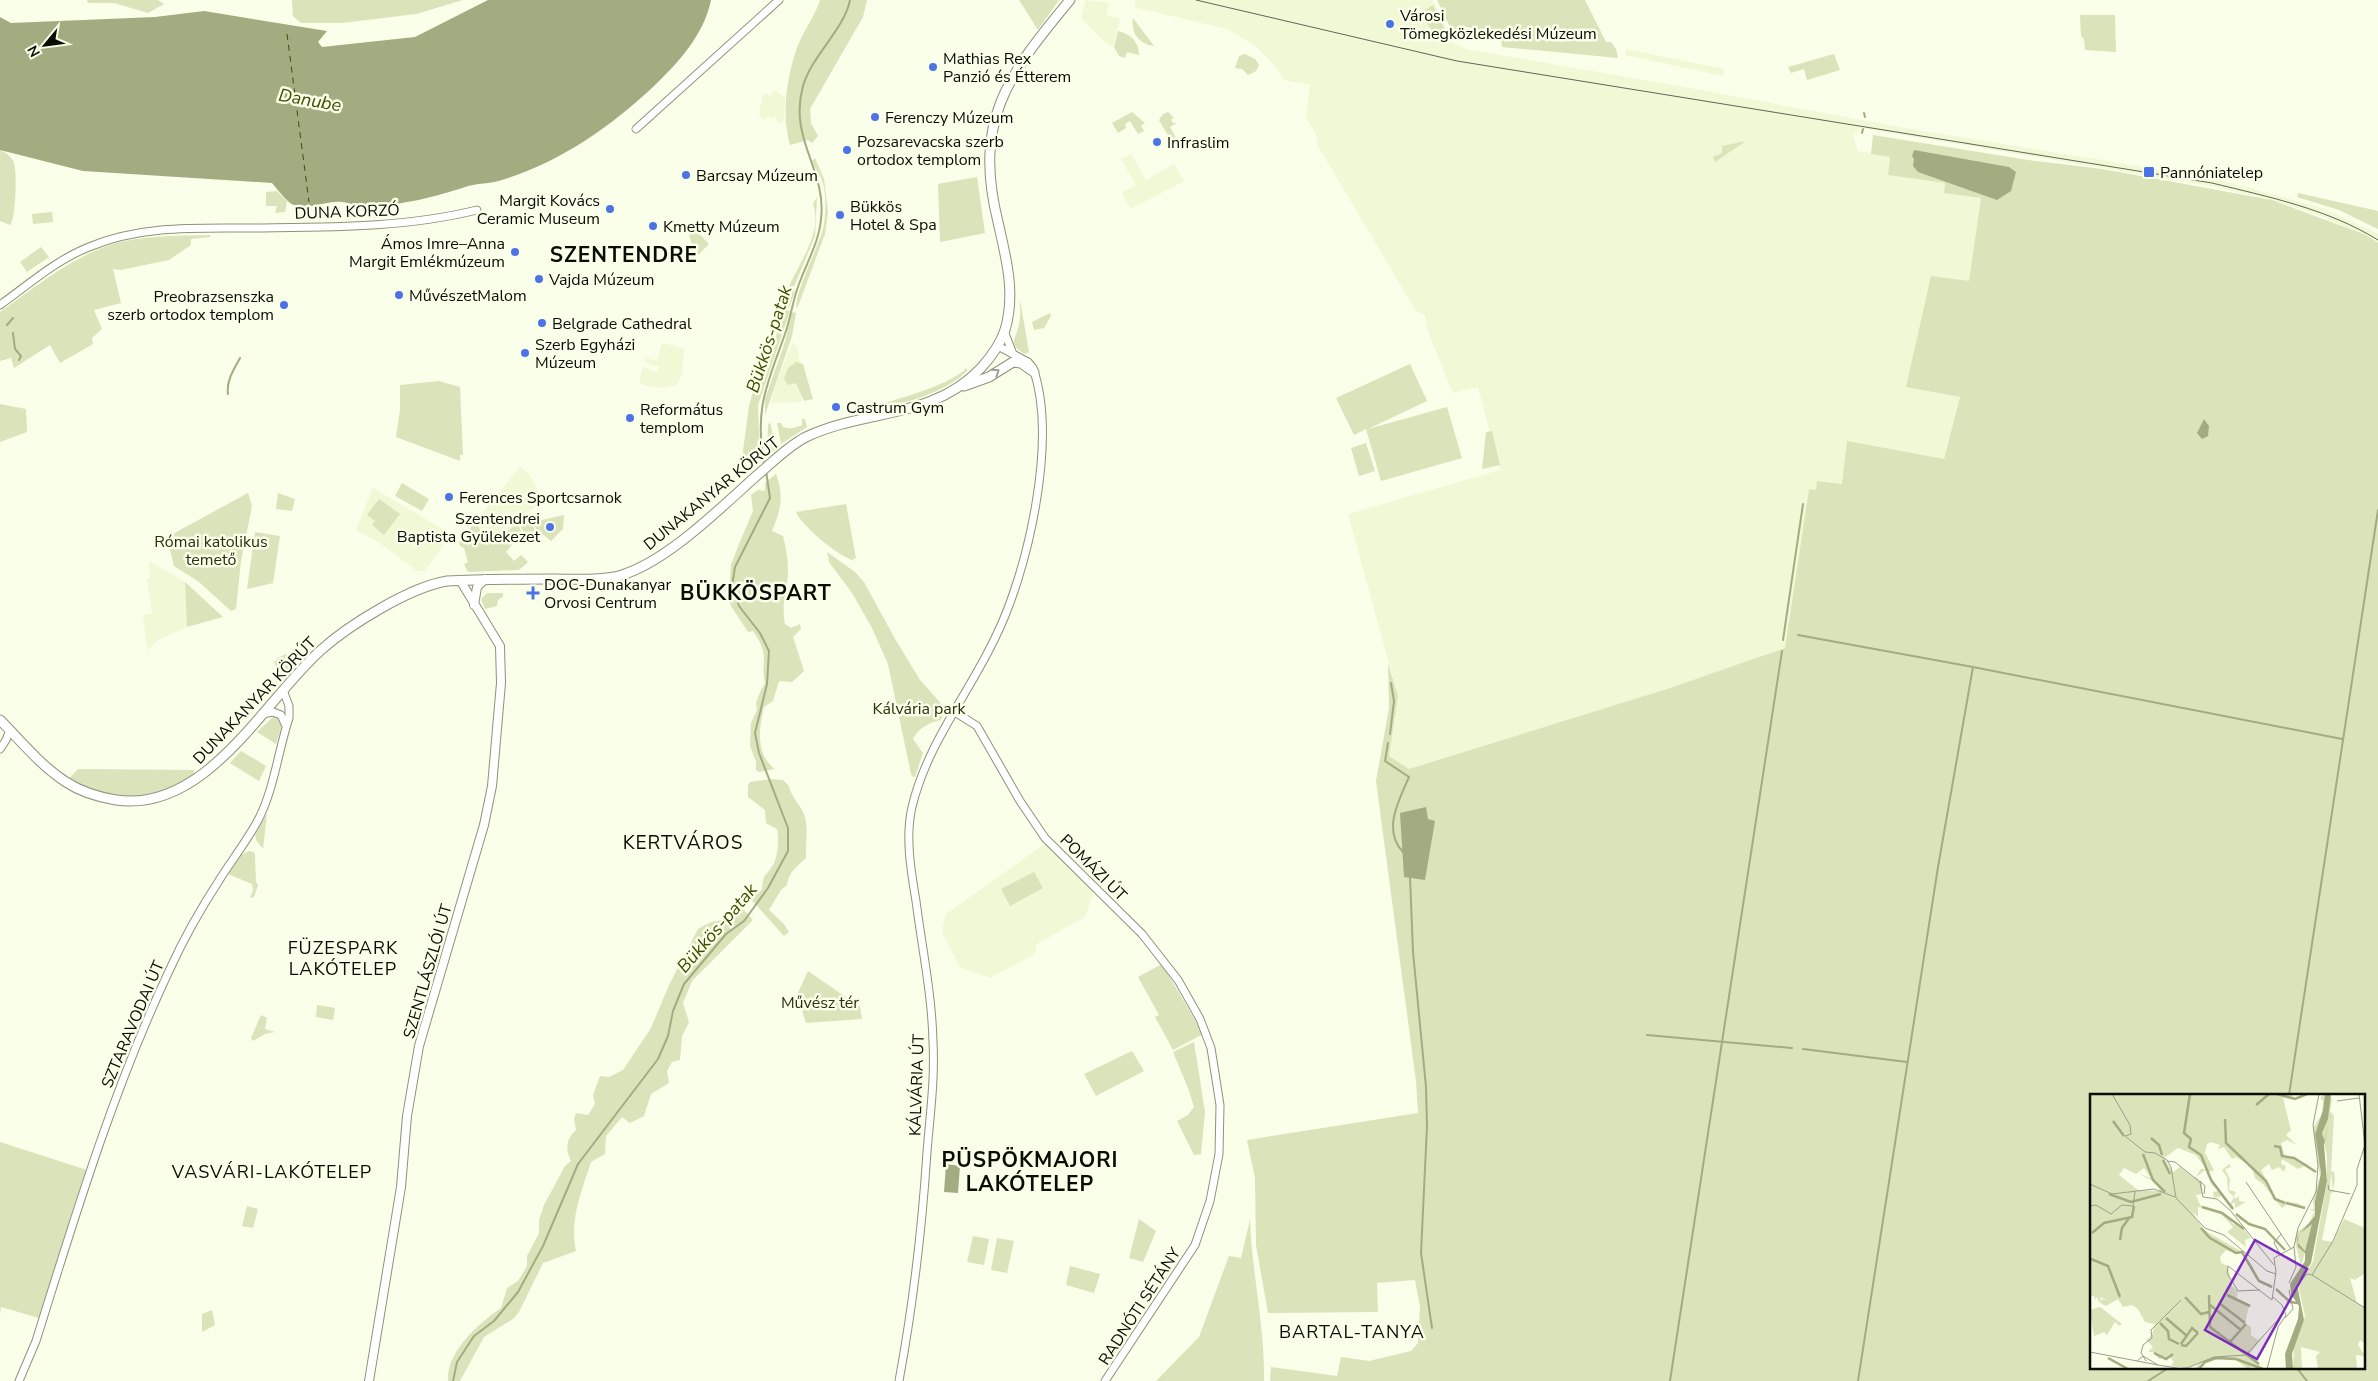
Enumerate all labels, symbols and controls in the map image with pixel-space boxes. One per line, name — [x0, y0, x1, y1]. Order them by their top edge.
place label: Városi Tömegközlekedési Múzeum — [1399, 5, 1597, 45]
marker: Városi Tömegközlekedési Múzeum — [1384, 18, 1396, 30]
north arrow — [20, 20, 70, 70]
text: N — [23, 42, 45, 60]
place label: Mathias Rex Panzió és Étterem — [943, 48, 1071, 88]
marker: Mathias Rex Panzió és Étterem — [927, 61, 939, 73]
water label: Danube — [277, 83, 344, 117]
place label: Ferenczy Múzeum — [885, 107, 1013, 129]
marker: Ferenczy Múzeum — [869, 111, 881, 123]
place label: Pozsarevacska szerb ortodox templom — [857, 131, 1004, 171]
place label: Infraslim — [1167, 132, 1229, 154]
marker: Infraslim — [1151, 136, 1163, 148]
marker: Pozsarevacska szerb ortodox templom — [841, 144, 853, 156]
place label: Pannóniatelep — [2160, 162, 2263, 184]
place label: Barcsay Múzeum — [696, 165, 818, 187]
marker: Pannóniatelep — [2142, 165, 2156, 179]
marker: Barcsay Múzeum — [680, 169, 692, 181]
place label: Margit Kovács Ceramic Museum — [477, 190, 600, 230]
place label: Bükkös Hotel & Spa — [850, 196, 937, 236]
street label: DUNA KORZÓ — [294, 199, 400, 225]
marker: Margit Kovács Ceramic Museum — [604, 203, 616, 215]
marker: Bükkös Hotel & Spa — [834, 209, 846, 221]
place label: Kmetty Múzeum — [663, 216, 780, 238]
marker: Kmetty Múzeum — [647, 220, 659, 232]
place label: Ámos Imre–Anna Margit Emlékmúzeum — [349, 233, 505, 273]
district label: SZENTENDRE — [550, 241, 698, 269]
marker: Ámos Imre–Anna Margit Emlékmúzeum — [509, 246, 521, 258]
place label: Vajda Múzeum — [548, 269, 654, 291]
marker: Vajda Múzeum — [533, 273, 545, 285]
water label: Bükkös-patak — [740, 281, 798, 396]
place label: MűvészetMalom — [409, 285, 527, 307]
place label: Preobrazsenszka szerb ortodox templom — [107, 286, 274, 326]
marker: MűvészetMalom — [393, 289, 405, 301]
marker: Preobrazsenszka szerb ortodox templom — [278, 299, 290, 311]
place label: Belgrade Cathedral — [552, 313, 692, 335]
marker: Belgrade Cathedral — [536, 317, 548, 329]
place label: Szerb Egyházi Múzeum — [535, 334, 635, 374]
marker: Szerb Egyházi Múzeum — [519, 347, 531, 359]
one-way arrow — [990, 369, 999, 379]
place label: Castrum Gym — [846, 397, 944, 419]
place label: Református templom — [640, 399, 723, 439]
marker: Castrum Gym — [830, 401, 842, 413]
marker: Református templom — [624, 412, 636, 424]
street label: DUNAKANYAR KÖRÚT — [639, 432, 784, 555]
place label: Ferences Sportcsarnok — [459, 487, 623, 509]
marker: Ferences Sportcsarnok — [443, 491, 455, 503]
place label: Szentendrei Baptista Gyülekezet — [397, 508, 540, 548]
marker: Szentendrei Baptista Gyülekezet — [544, 521, 556, 533]
park label: Római katolikus temető — [154, 531, 268, 571]
place label: DOC-Dunakanyar Orvosi Centrum — [544, 574, 672, 614]
district label: BÜKKÖSPART — [680, 579, 832, 607]
marker: DOC-Dunakanyar Orvosi Centrum — [526, 586, 540, 600]
street label: DUNAKANYAR KÖRÚT — [188, 632, 322, 769]
park label: Kálvária park — [872, 698, 967, 720]
street label: POMÁZI ÚT — [1055, 829, 1132, 906]
district label: KERTVÁROS — [623, 830, 743, 856]
water label: Bükkös-patak — [671, 877, 763, 978]
street label: SZENTLÁSZLÓI ÚT — [398, 901, 458, 1041]
district label: FÜZESPARK LAKÓTELEP — [288, 936, 398, 981]
street label: SZTARAVODAI ÚT — [96, 957, 170, 1091]
park label: Művész tér — [781, 992, 859, 1014]
street label: KÁLVÁRIA ÚT — [904, 1033, 930, 1136]
inset map — [2090, 1094, 2366, 1368]
district label: PÜSPÖKMAJORI LAKÓTELEP — [942, 1146, 1118, 1198]
district label: VASVÁRI-LAKÓTELEP — [171, 1160, 372, 1184]
street label: RADNÓTI SÉTÁNY — [1094, 1243, 1186, 1369]
district label: BARTAL-TANYA — [1279, 1320, 1425, 1344]

